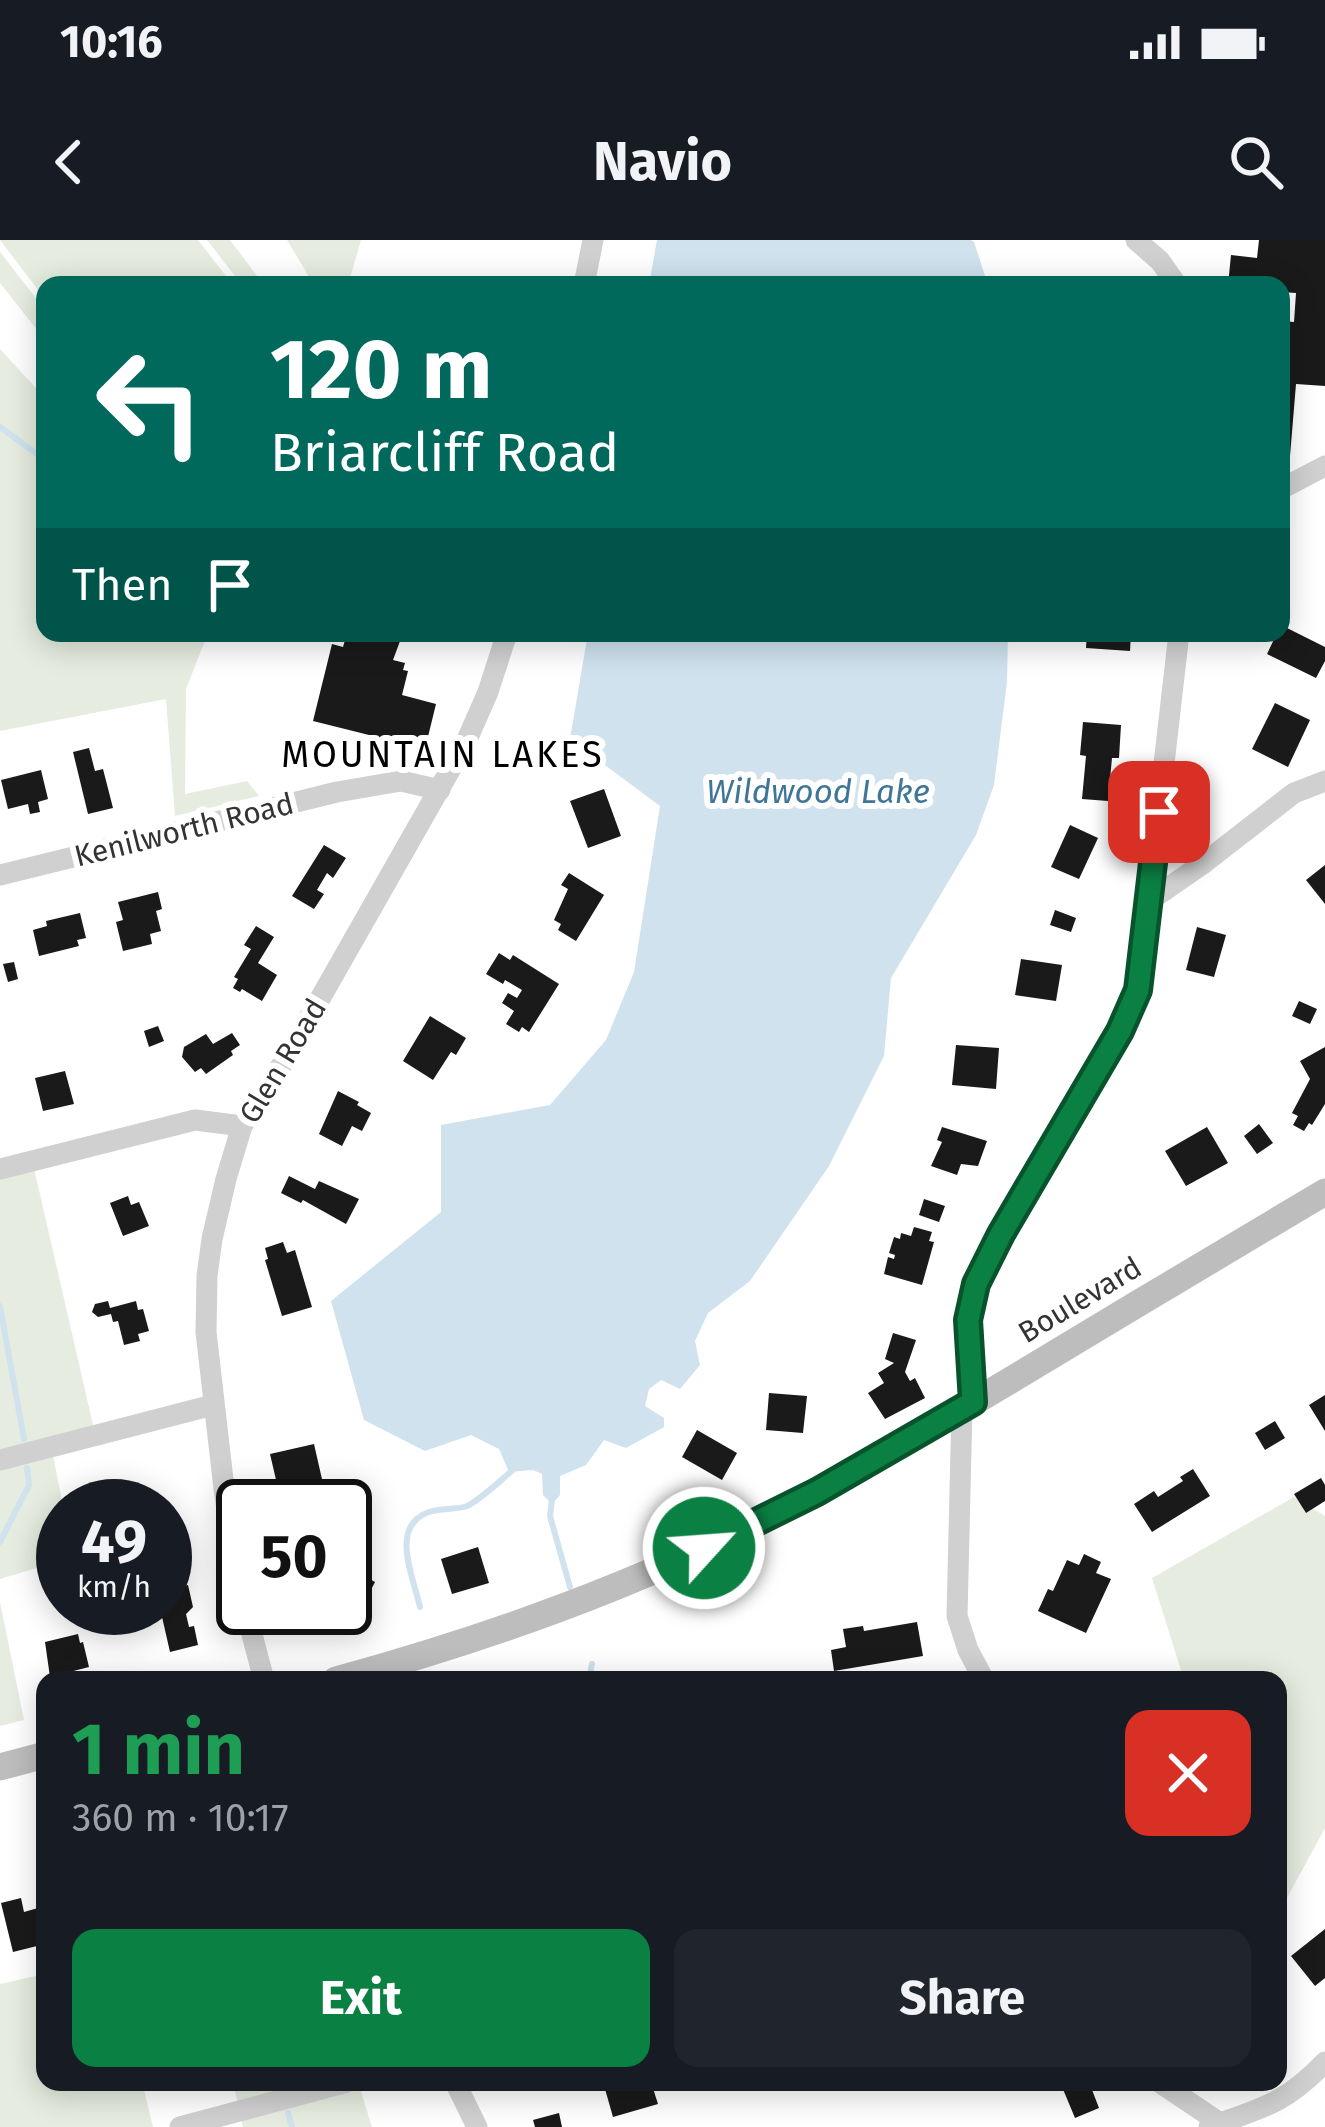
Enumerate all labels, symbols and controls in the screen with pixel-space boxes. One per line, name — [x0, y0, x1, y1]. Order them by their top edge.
text: 10:16 — [60, 15, 163, 69]
icon: back — [36, 129, 102, 195]
icon: search — [1223, 129, 1289, 195]
text: Navio — [593, 130, 732, 194]
text: 120 m — [270, 319, 492, 420]
icon: left — [72, 324, 228, 480]
text: Briarcliff Road — [270, 421, 619, 485]
icon: arrive — [197, 552, 263, 618]
text: Then — [72, 558, 173, 612]
district label: MOUNTAIN LAKES — [281, 733, 605, 777]
pin — [1108, 761, 1210, 863]
water label: Wildwood Lake — [706, 772, 930, 812]
icon: arrive — [1126, 779, 1192, 845]
street label: Kenilworth Road — [71, 785, 297, 875]
street label: Glen Road — [232, 992, 334, 1130]
street label: Boulevard — [1012, 1249, 1148, 1351]
speed limit sign: 50 — [216, 1479, 372, 1635]
position arrow — [641, 1485, 767, 1611]
text: 49 — [81, 1506, 147, 1578]
text: km/h — [77, 1569, 151, 1605]
text: 1 min — [72, 1707, 245, 1793]
button: close — [1125, 1710, 1251, 1836]
text: 360 m · 10:17 — [72, 1795, 288, 1841]
button: Exit — [72, 1929, 650, 2067]
button: Share — [674, 1929, 1251, 2067]

